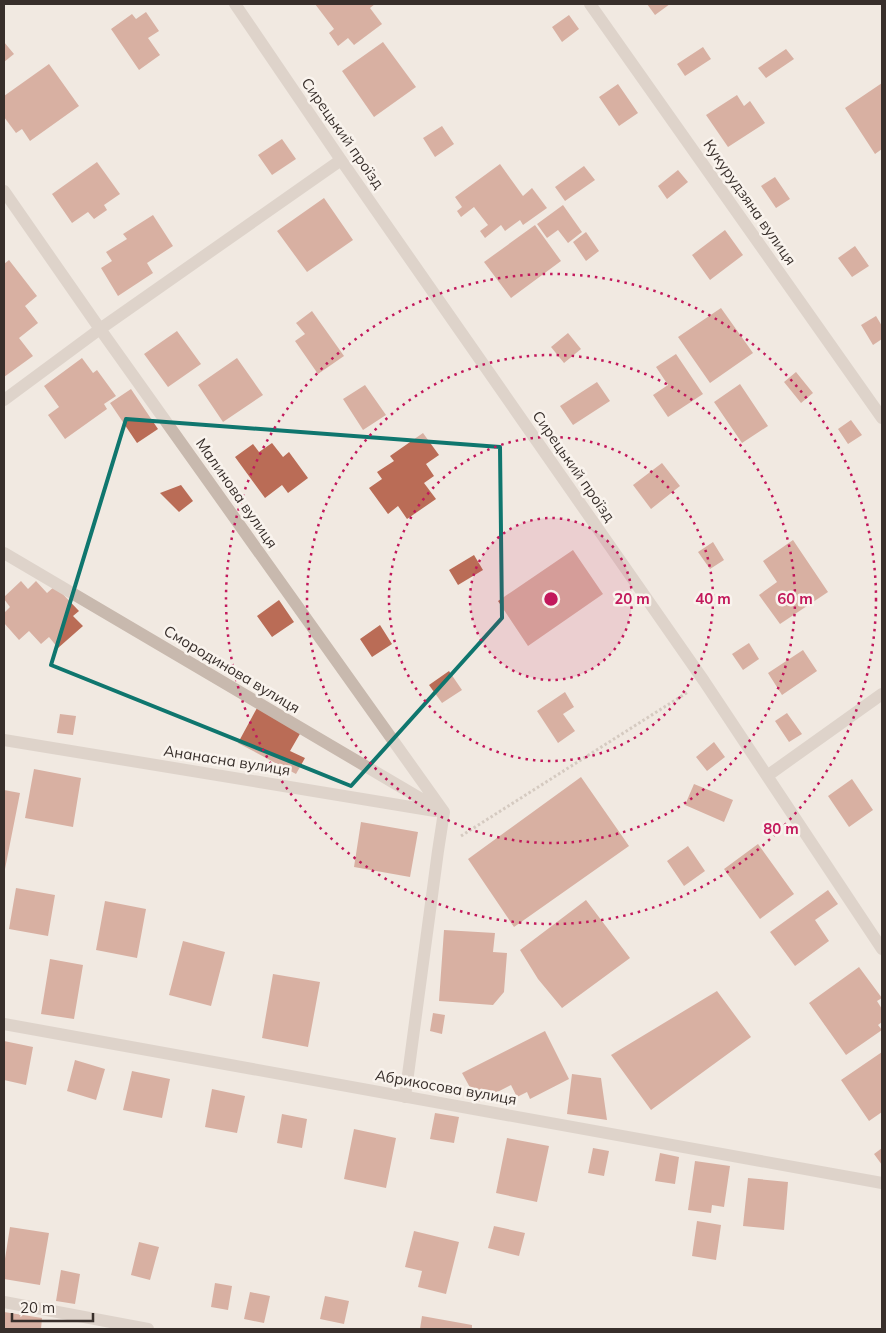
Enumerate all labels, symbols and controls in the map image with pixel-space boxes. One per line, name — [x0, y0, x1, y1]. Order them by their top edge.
street label: Сирецький проїзд — [298, 74, 388, 192]
street label: Кукурудзяна вулиця — [699, 136, 801, 268]
street label: Сирецький проїзд — [529, 407, 619, 525]
street label: Малинова вулиця — [192, 434, 282, 552]
text: 20 m — [614, 589, 650, 608]
text: 40 m — [695, 589, 731, 608]
text: 60 m — [777, 589, 813, 608]
centre of rings — [542, 590, 560, 608]
street label: Смородинова вулиця — [161, 621, 303, 717]
street label: Ананасна вулиця — [162, 741, 292, 779]
text: 80 m — [763, 819, 799, 838]
street label: Абрикосова вулиця — [374, 1065, 518, 1109]
scale bar — [12, 1290, 94, 1322]
text: 20 m — [20, 1298, 55, 1317]

